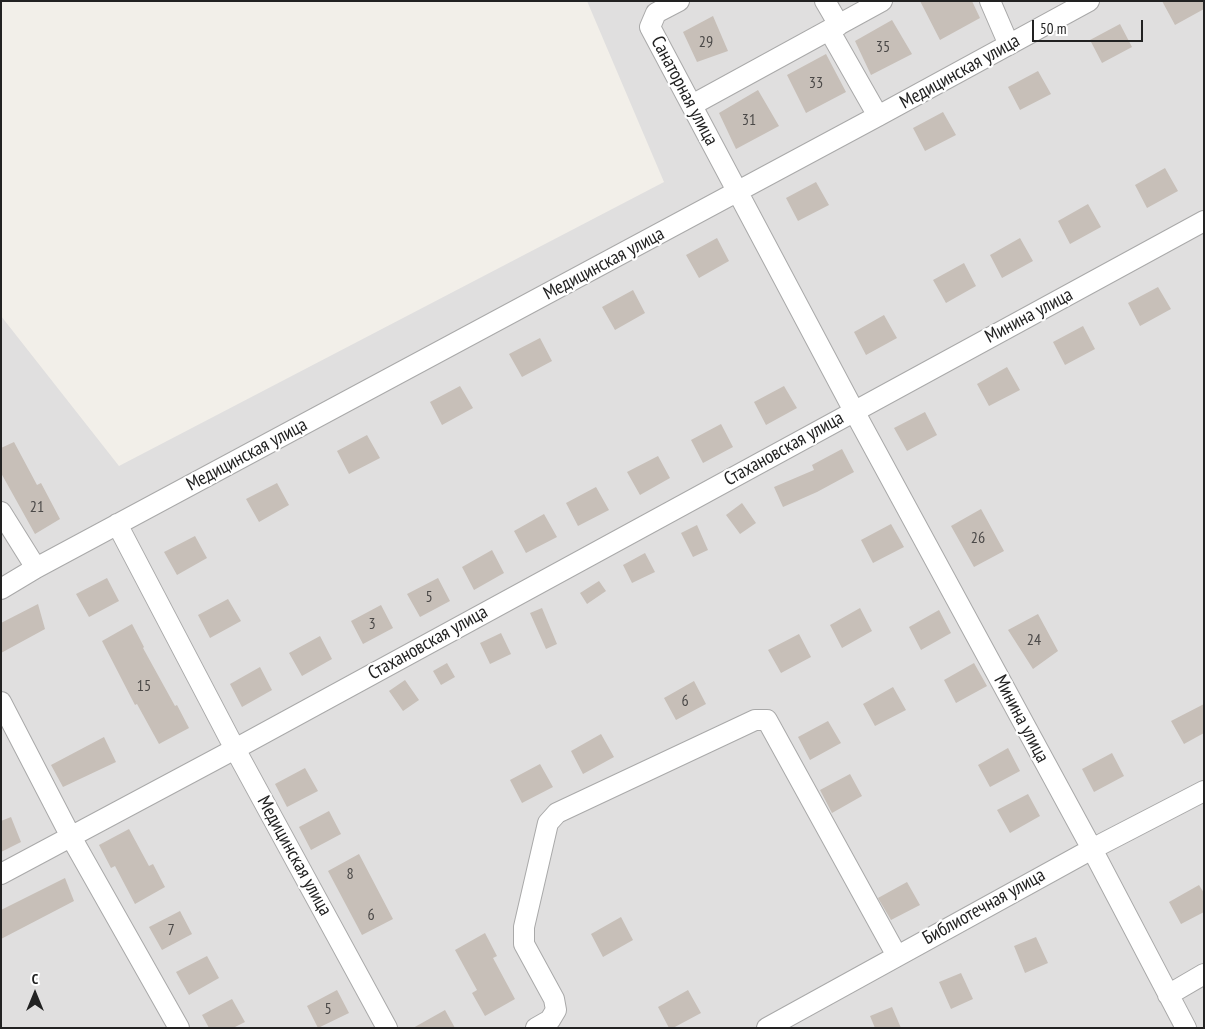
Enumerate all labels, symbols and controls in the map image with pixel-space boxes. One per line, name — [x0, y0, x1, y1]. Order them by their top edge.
scale bar — [1035, 10, 1146, 42]
text: 50 m — [1040, 19, 1066, 38]
street label: Медицинская улица — [896, 30, 1024, 114]
street label: Санаторная улица — [646, 32, 722, 150]
house number: 29 — [699, 32, 713, 52]
house number: 35 — [876, 37, 890, 57]
house number: 33 — [809, 73, 823, 93]
house number: 31 — [742, 110, 756, 130]
street label: Медицинская улица — [540, 223, 668, 305]
street label: Минина улица — [981, 283, 1077, 349]
street label: Стахановская улица — [720, 407, 848, 491]
street label: Медицинская улица — [183, 414, 311, 496]
house number: 21 — [30, 497, 44, 517]
house number: 26 — [971, 528, 985, 548]
house number: 5 — [425, 587, 433, 607]
street label: Стахановская улица — [364, 601, 492, 685]
house number: 3 — [368, 614, 376, 634]
house number: 24 — [1027, 630, 1041, 650]
street label: Минина улица — [988, 671, 1054, 767]
house number: 15 — [137, 676, 151, 696]
house number: 6 — [681, 691, 689, 711]
street label: Медицинская улица — [252, 792, 336, 920]
house number: 8 — [346, 864, 354, 884]
street label: Библиотечная улица — [919, 864, 1049, 950]
house number: 6 — [367, 905, 375, 925]
house number: 7 — [167, 920, 175, 940]
north arrow — [10, 969, 60, 1019]
text: С — [32, 970, 38, 988]
house number: 5 — [324, 999, 332, 1019]

